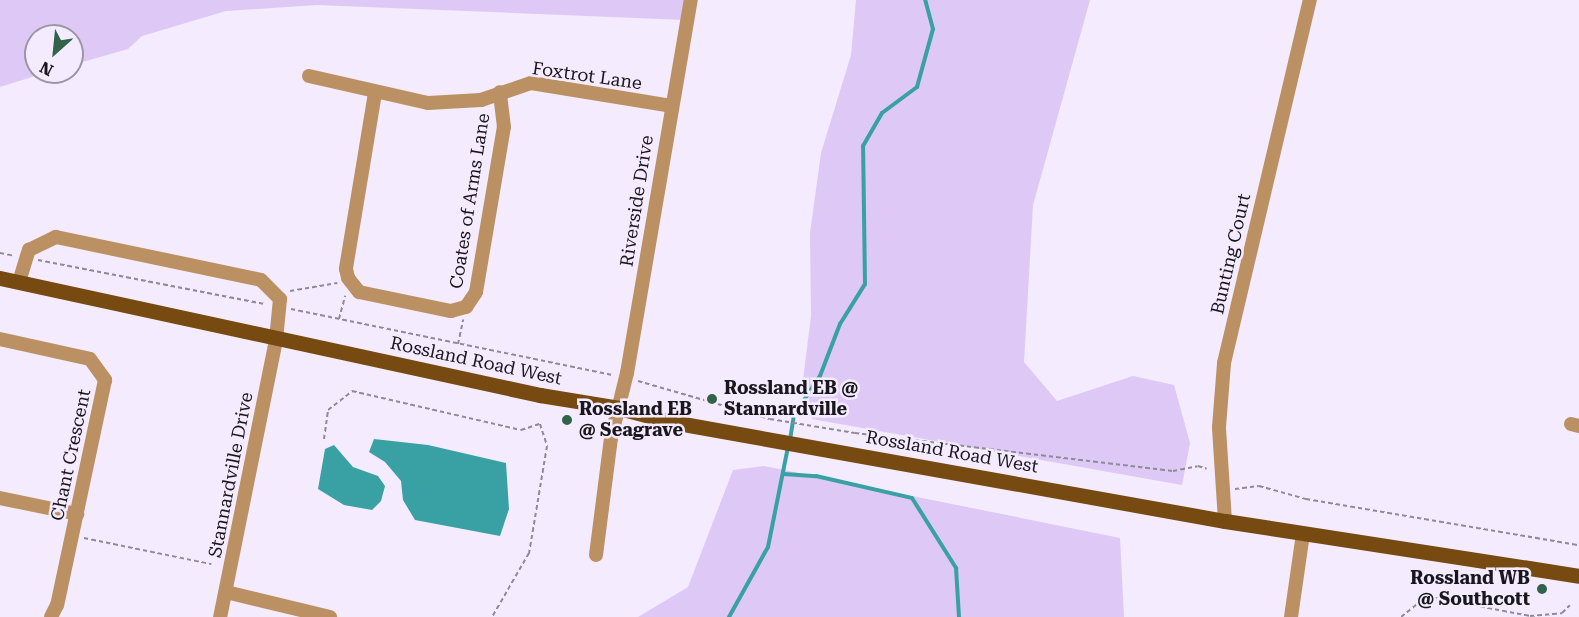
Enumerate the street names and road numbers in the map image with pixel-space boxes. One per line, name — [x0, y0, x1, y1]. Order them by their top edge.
street label: Foxtrot Lane — [531, 58, 643, 94]
street label: Coates of Arms Lane — [445, 112, 495, 290]
street label: Riverside Drive — [616, 134, 658, 268]
street label: Bunting Court — [1207, 192, 1255, 316]
street label: Rossland Road West — [388, 332, 564, 390]
street label: Chant Crescent — [47, 387, 95, 523]
street label: Stannardville Drive — [204, 391, 258, 559]
street label: Rossland Road West — [864, 426, 1040, 478]

